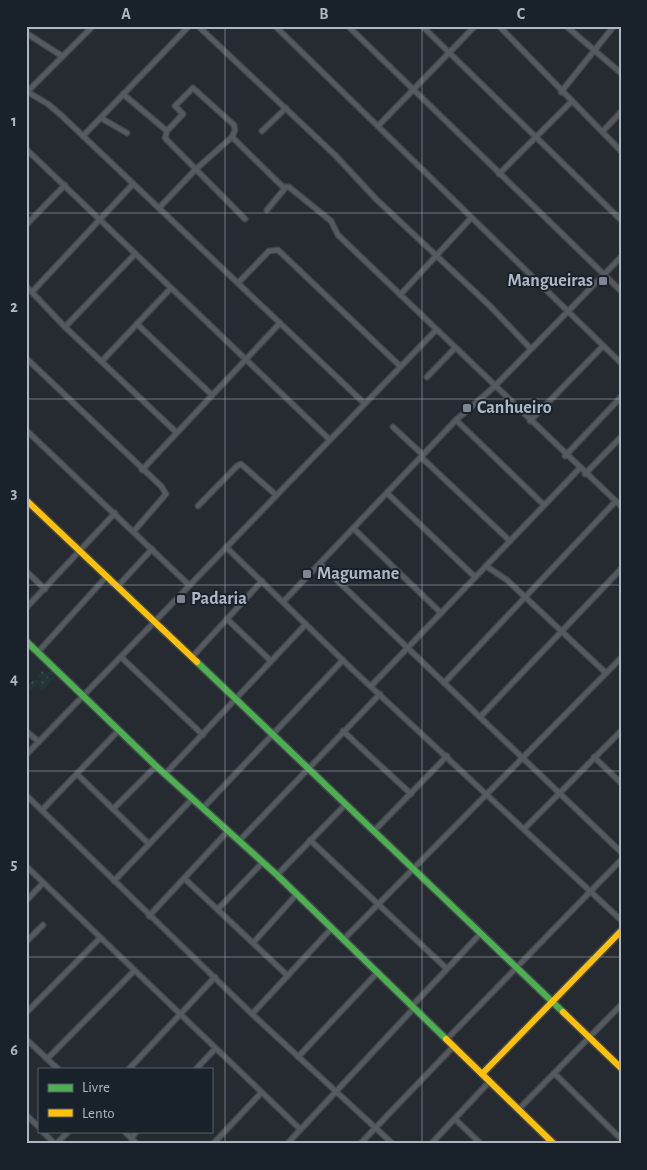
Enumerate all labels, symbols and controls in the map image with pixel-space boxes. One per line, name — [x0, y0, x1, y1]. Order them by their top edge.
text: A — [121, 6, 131, 22]
text: B — [319, 6, 329, 22]
text: C — [517, 6, 526, 22]
text: 1 — [11, 113, 17, 129]
place label: Mangueiras — [508, 272, 593, 290]
marker: Mangueiras — [597, 275, 609, 287]
text: 2 — [10, 299, 18, 315]
place label: Canhueiro — [477, 399, 552, 417]
marker: Canhueiro — [461, 402, 473, 414]
text: 3 — [11, 485, 18, 501]
place label: Magumane — [317, 565, 399, 583]
marker: Magumane — [301, 568, 313, 580]
place label: Padaria — [191, 590, 247, 608]
marker: Padaria — [175, 593, 187, 605]
text: 4 — [10, 671, 18, 687]
text: 5 — [11, 856, 18, 872]
text: 6 — [10, 1042, 18, 1058]
legend — [38, 1068, 212, 1132]
text: Livre — [82, 1080, 110, 1095]
text: Lento — [82, 1106, 115, 1121]

